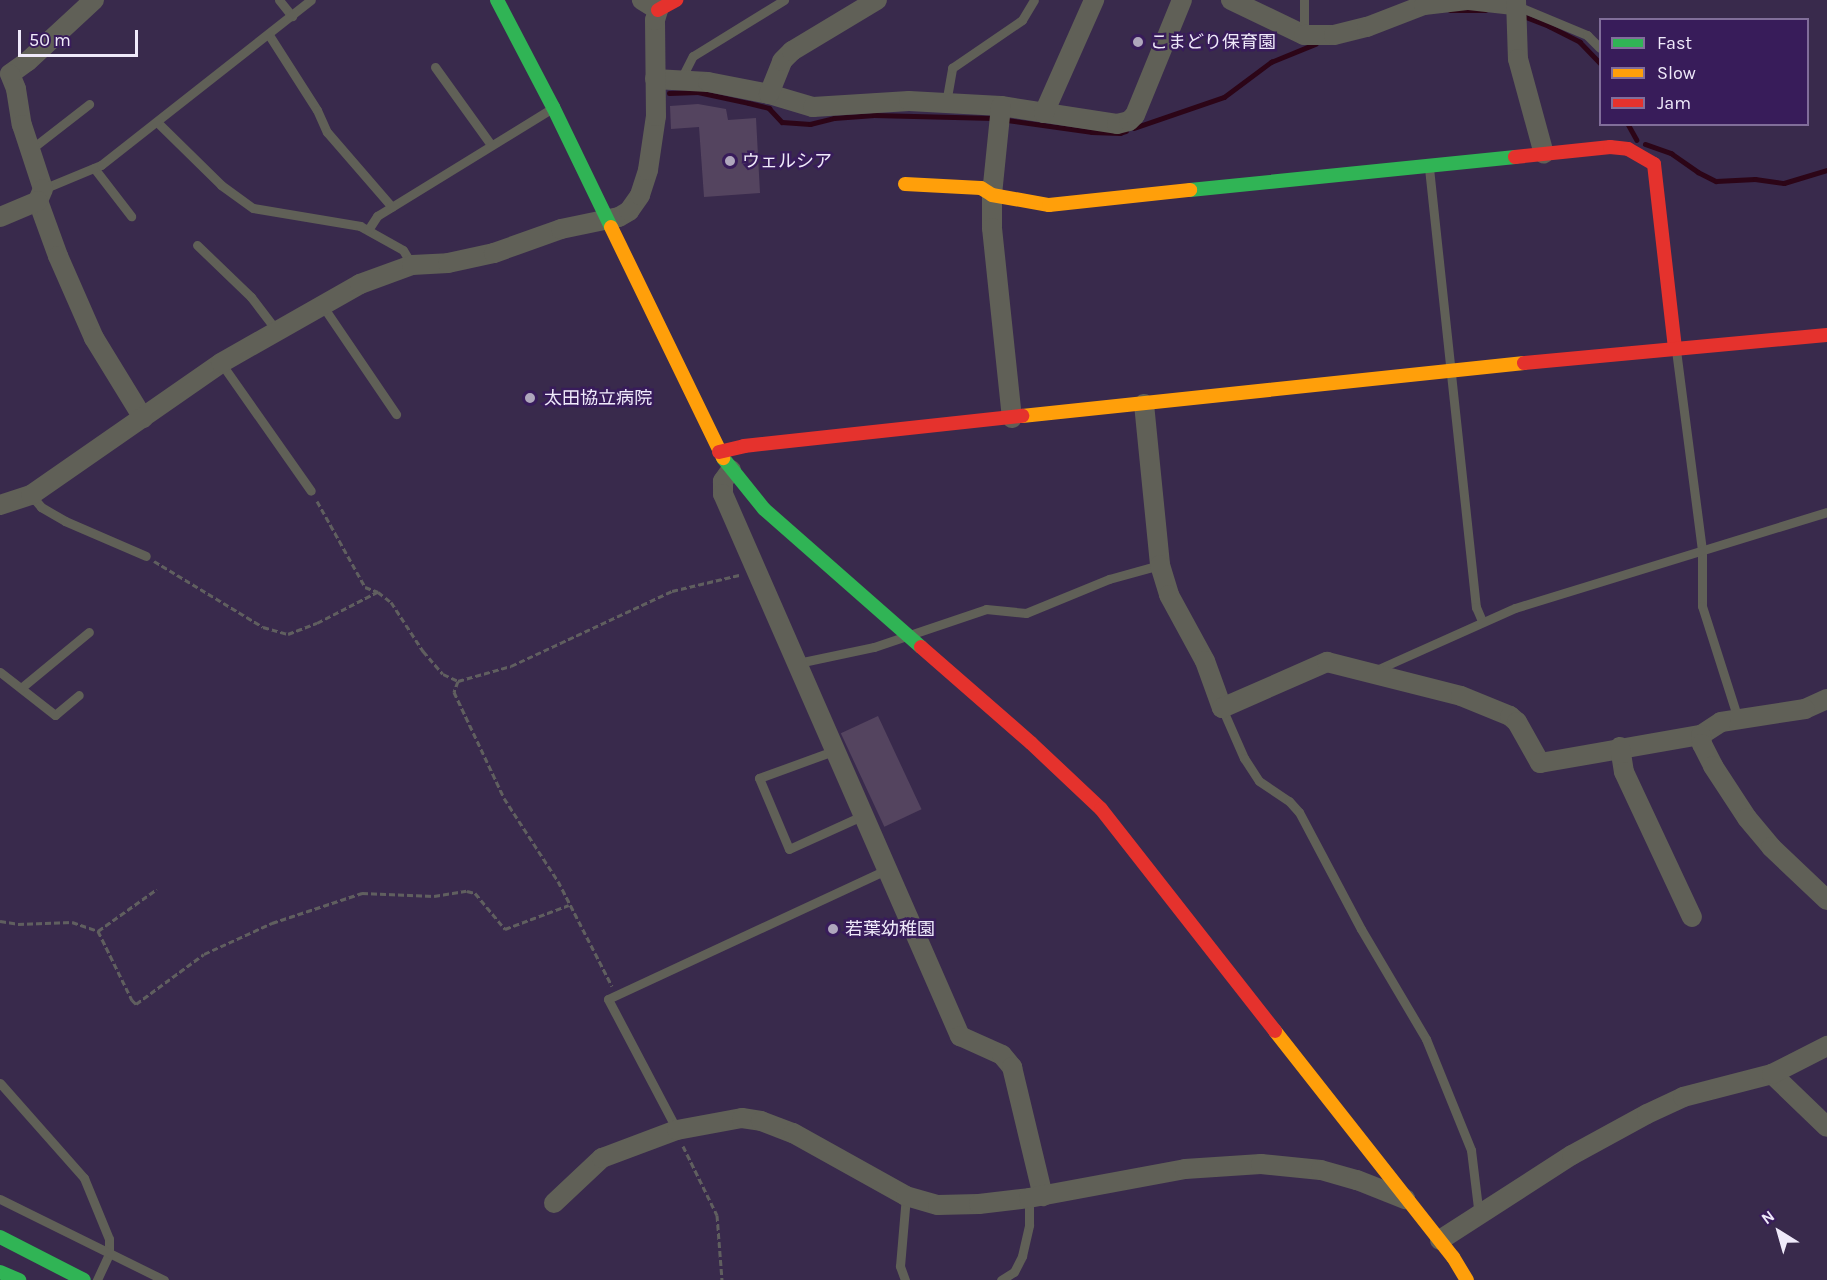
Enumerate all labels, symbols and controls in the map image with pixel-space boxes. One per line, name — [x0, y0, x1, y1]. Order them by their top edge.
scale bar — [21, 18, 141, 56]
legend — [1599, 18, 1809, 126]
text: 50 m — [29, 29, 71, 51]
place label: こまどり保育園 — [1150, 31, 1276, 53]
text: Fast — [1657, 32, 1692, 54]
marker: こまどり保育園 — [1131, 35, 1145, 49]
text: Slow — [1657, 62, 1696, 84]
text: Jam — [1657, 92, 1691, 114]
place label: ウェルシア — [742, 150, 832, 172]
marker: ウェルシア — [723, 154, 737, 168]
place label: 太田協立病院 — [544, 387, 652, 409]
marker: 太田協立病院 — [521, 389, 539, 407]
place label: 若葉幼稚園 — [845, 918, 935, 940]
marker: 若葉幼稚園 — [826, 922, 840, 936]
north arrow — [1749, 1202, 1809, 1262]
text: N — [1758, 1206, 1778, 1228]

